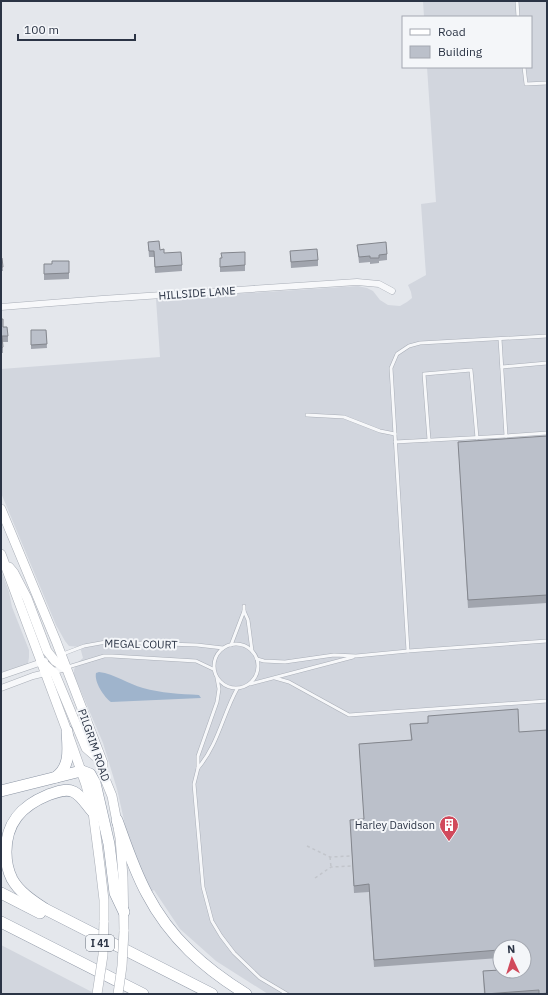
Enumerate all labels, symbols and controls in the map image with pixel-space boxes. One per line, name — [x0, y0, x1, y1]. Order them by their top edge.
scale bar — [18, 16, 135, 42]
legend — [402, 16, 532, 68]
text: 100 m — [24, 22, 59, 37]
text: Road — [438, 24, 466, 39]
text: Building — [438, 44, 483, 59]
street label: HILLSIDE LANE — [158, 283, 236, 303]
street label: MEGAL COURT — [104, 636, 178, 652]
street label: PILGRIM ROAD — [75, 707, 113, 783]
building icon: Harley Davidson — [438, 814, 460, 842]
place label: Harley Davidson — [355, 818, 435, 832]
road number: I 41 — [86, 935, 114, 951]
north arrow — [492, 939, 532, 979]
text: N — [507, 942, 516, 956]

